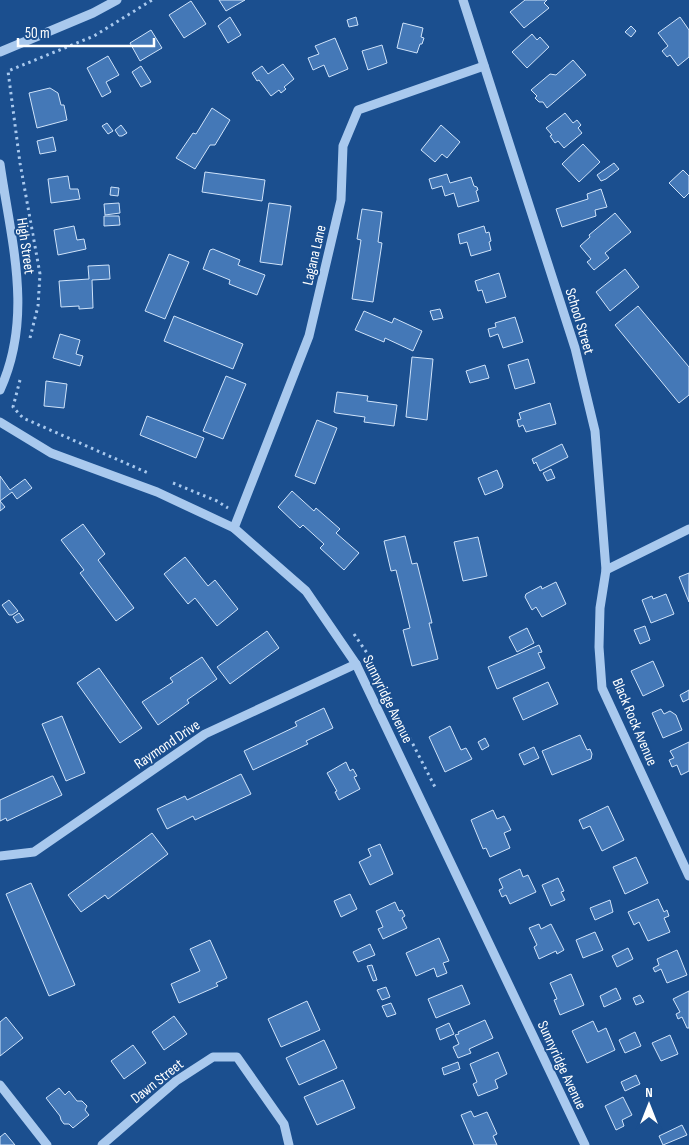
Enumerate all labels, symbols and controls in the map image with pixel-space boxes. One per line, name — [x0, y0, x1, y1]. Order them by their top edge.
scale bar — [18, 15, 154, 47]
text: 50 m — [25, 24, 50, 43]
street label: High Street — [12, 217, 39, 276]
street label: Lagana Lane — [298, 223, 331, 287]
street label: School Street — [560, 286, 599, 357]
street label: Sunnyridge Avenue — [358, 652, 417, 746]
street label: Black Rock Avenue — [608, 676, 661, 769]
street label: Raymond Drive — [131, 715, 204, 773]
street label: Sunnyridge Avenue — [533, 1018, 590, 1113]
street label: Dawn Street — [127, 1055, 188, 1108]
north arrow — [624, 1080, 674, 1130]
text: N — [645, 1084, 653, 1101]

